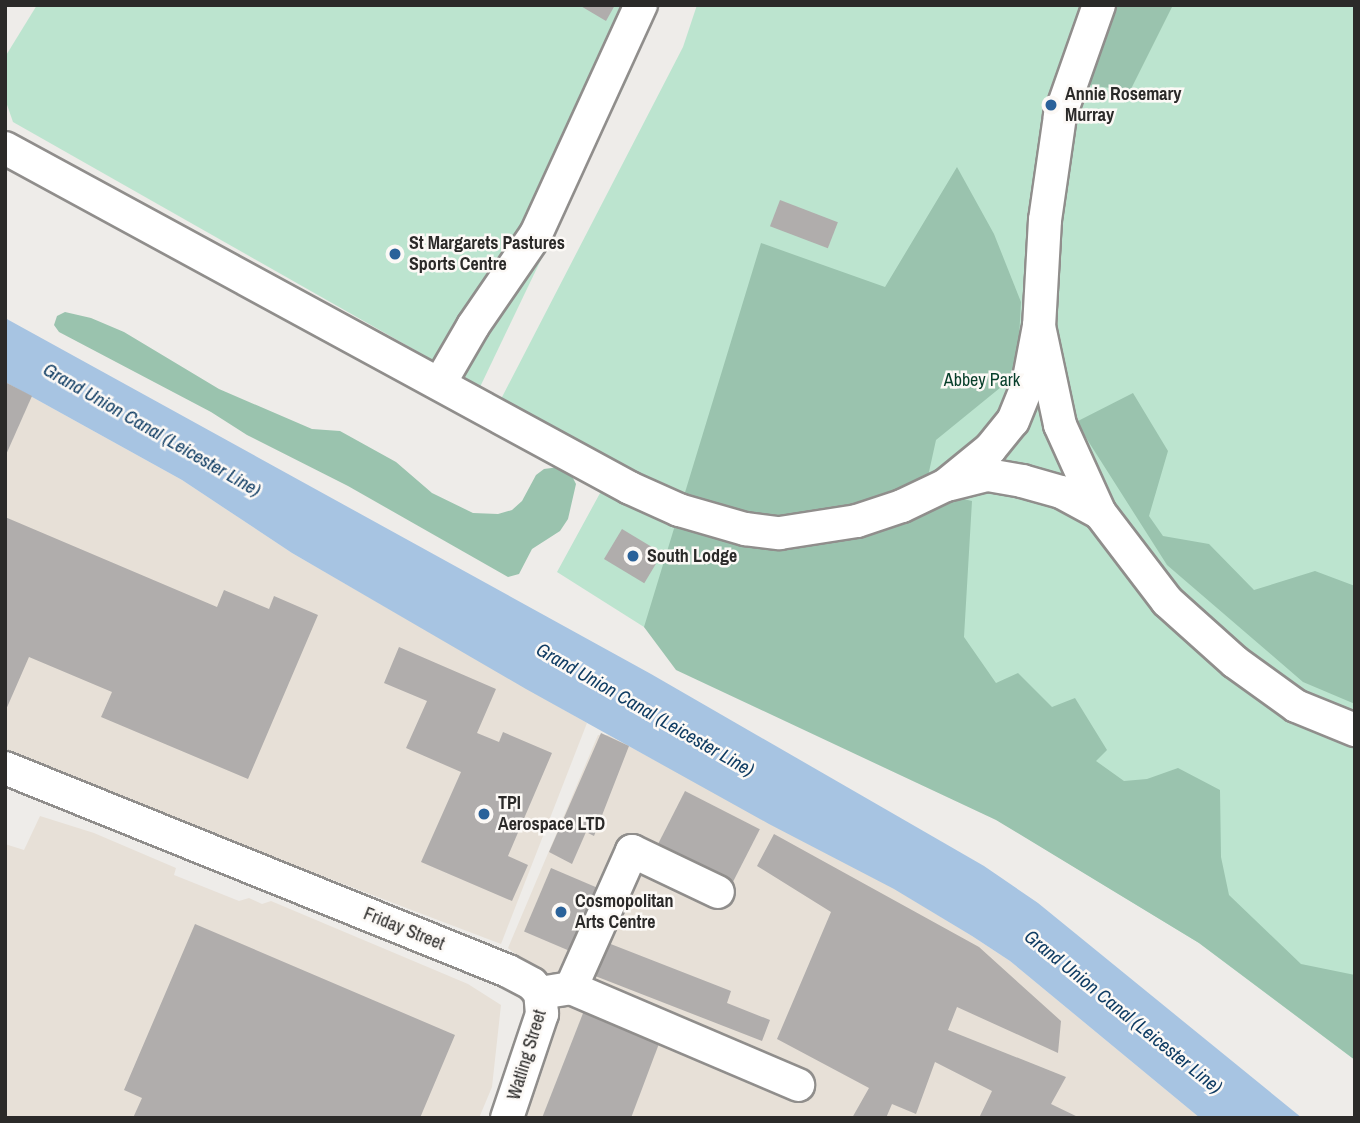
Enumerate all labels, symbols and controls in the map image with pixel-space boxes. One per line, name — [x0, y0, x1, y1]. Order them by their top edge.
place label: Annie Rosemary Murray — [1065, 84, 1181, 126]
marker: Annie Rosemary Murray — [1043, 97, 1059, 113]
place label: St Margarets Pastures Sports Centre — [409, 233, 565, 276]
marker: St Margarets Pastures Sports Centre — [387, 246, 403, 262]
water label: Grand Union Canal (Leicester Line) — [39, 358, 265, 502]
park label: Abbey Park — [944, 369, 1020, 391]
place label: South Lodge — [647, 545, 737, 567]
marker: South Lodge — [625, 548, 641, 564]
water label: Grand Union Canal (Leicester Line) — [532, 638, 758, 782]
place label: TPI Aerospace LTD — [498, 793, 605, 836]
marker: TPI Aerospace LTD — [476, 806, 492, 822]
place label: Cosmopolitan Arts Centre — [575, 891, 673, 934]
street label: Friday Street — [360, 903, 448, 955]
marker: Cosmopolitan Arts Centre — [553, 904, 569, 920]
water label: Grand Union Canal (Leicester Line) — [1020, 925, 1226, 1099]
street label: Watling Street — [503, 1007, 551, 1103]

